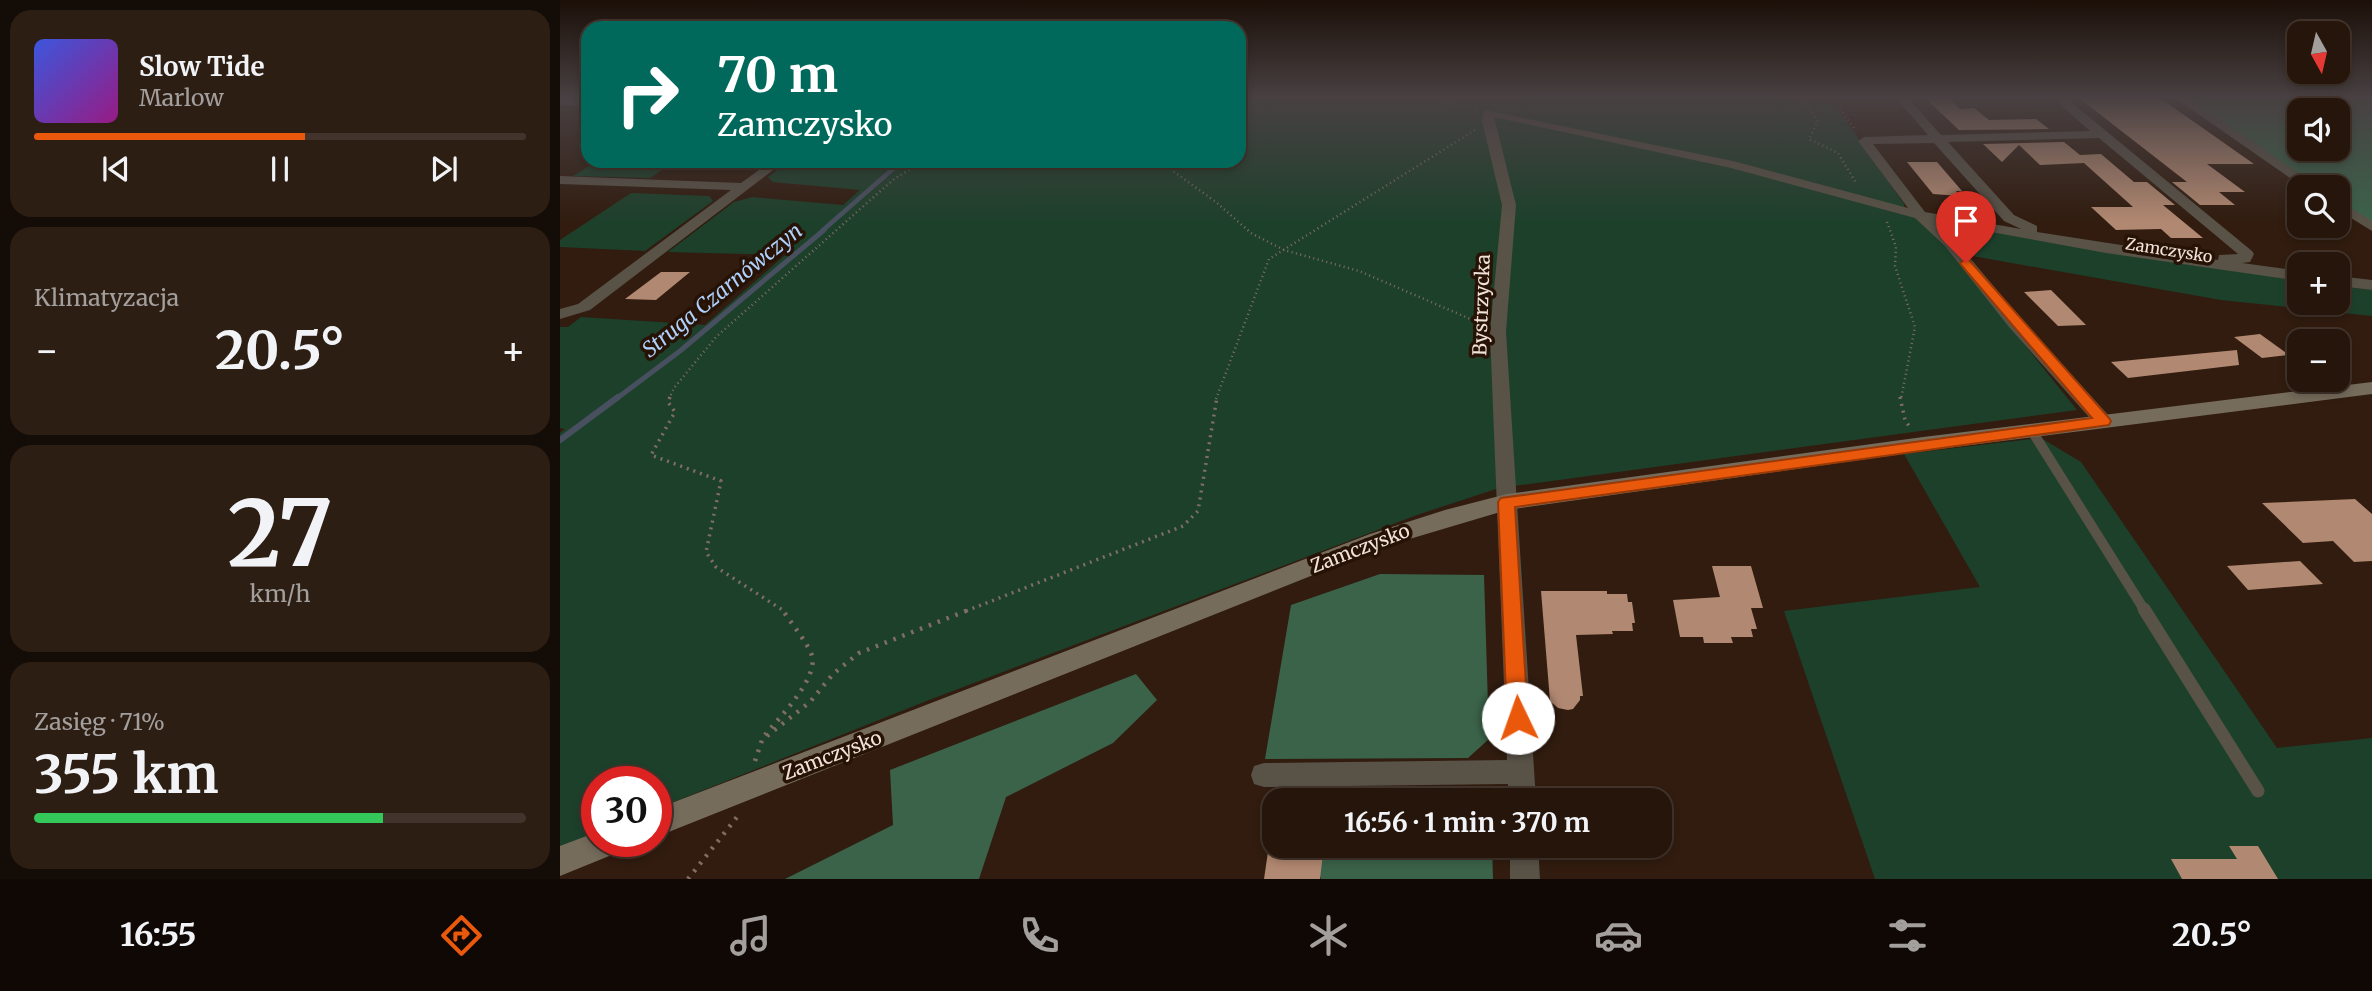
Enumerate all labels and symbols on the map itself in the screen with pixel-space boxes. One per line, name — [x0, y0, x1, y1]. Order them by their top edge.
north arrow — [2287, 21, 2350, 84]
pin — [1936, 191, 1996, 263]
water label: Struga Czarnówczyn — [636, 217, 808, 363]
street label: Zamczysko — [2124, 233, 2214, 267]
street label: Bystrzycka — [1467, 254, 1495, 356]
street label: Zamczysko — [1307, 518, 1413, 578]
position arrow — [1481, 681, 1555, 755]
street label: Zamczysko — [779, 725, 885, 785]
speed limit sign: 30 — [581, 766, 672, 857]

